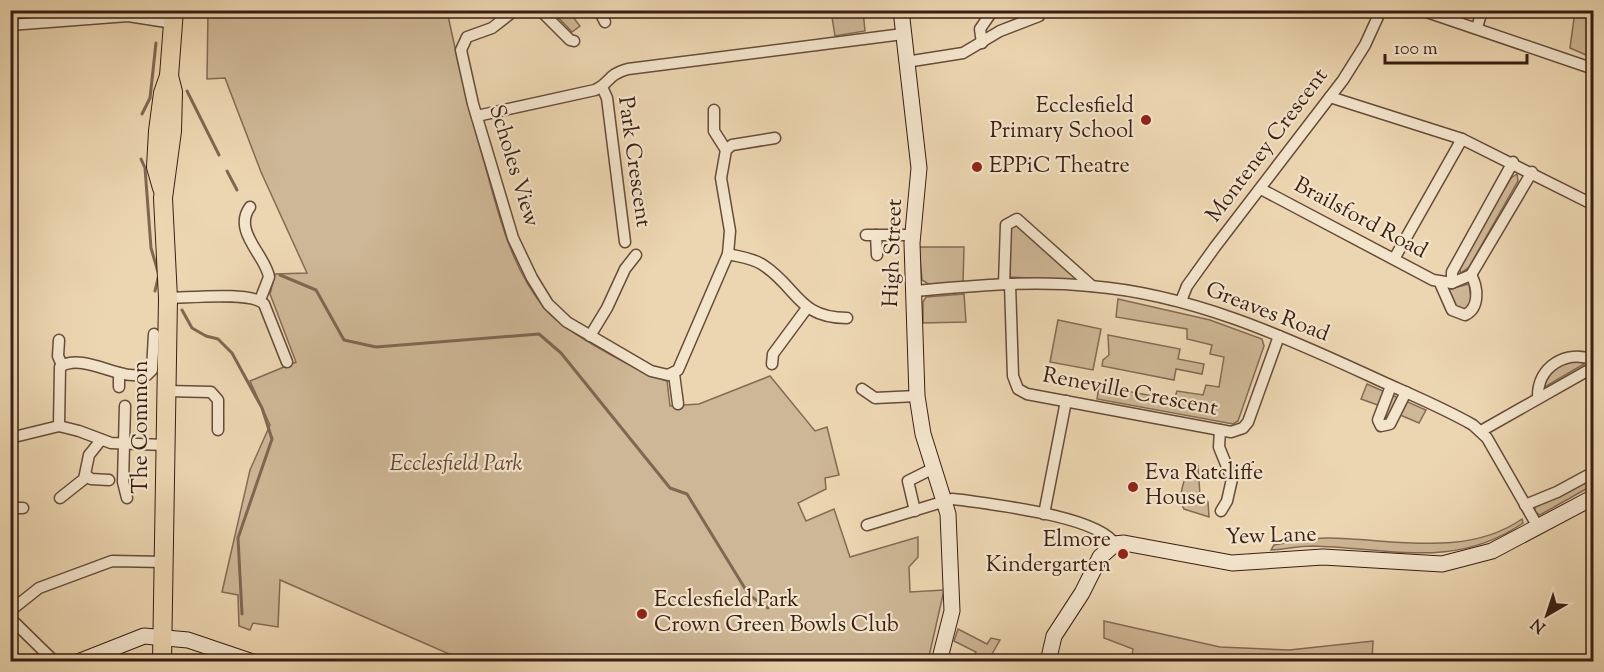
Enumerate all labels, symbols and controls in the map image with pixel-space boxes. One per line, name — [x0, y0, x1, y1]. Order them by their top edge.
scale bar — [1385, 27, 1528, 65]
text: 100 m — [1394, 37, 1438, 63]
street label: Monteney Crescent — [1199, 62, 1337, 230]
place label: Ecclesfield Primary School — [990, 91, 1134, 148]
street label: Park Crescent — [608, 95, 658, 230]
street label: Scholes View — [479, 101, 547, 231]
marker: Ecclesfield Primary School — [1139, 113, 1153, 127]
place label: EPPiC Theatre — [989, 151, 1130, 183]
marker: EPPiC Theatre — [970, 160, 984, 174]
street label: Brailsford Road — [1287, 170, 1433, 268]
street label: High Street — [876, 198, 912, 308]
street label: Greaves Road — [1200, 275, 1334, 351]
street label: The Common — [126, 360, 158, 494]
street label: Reneville Crescent — [1040, 360, 1221, 426]
park label: Ecclesfield Park — [390, 449, 523, 481]
place label: Eva Ratcliffe House — [1145, 458, 1263, 515]
marker: Eva Ratcliffe House — [1126, 480, 1140, 494]
street label: Yew Lane — [1225, 519, 1317, 555]
place label: Elmore Kindergarten — [986, 525, 1111, 582]
marker: Elmore Kindergarten — [1116, 547, 1130, 561]
place label: Ecclesfield Park Crown Green Bowls Club — [654, 585, 899, 642]
north arrow — [1517, 585, 1577, 645]
marker: Ecclesfield Park Crown Green Bowls Club — [635, 607, 649, 621]
text: N — [1527, 612, 1551, 638]

